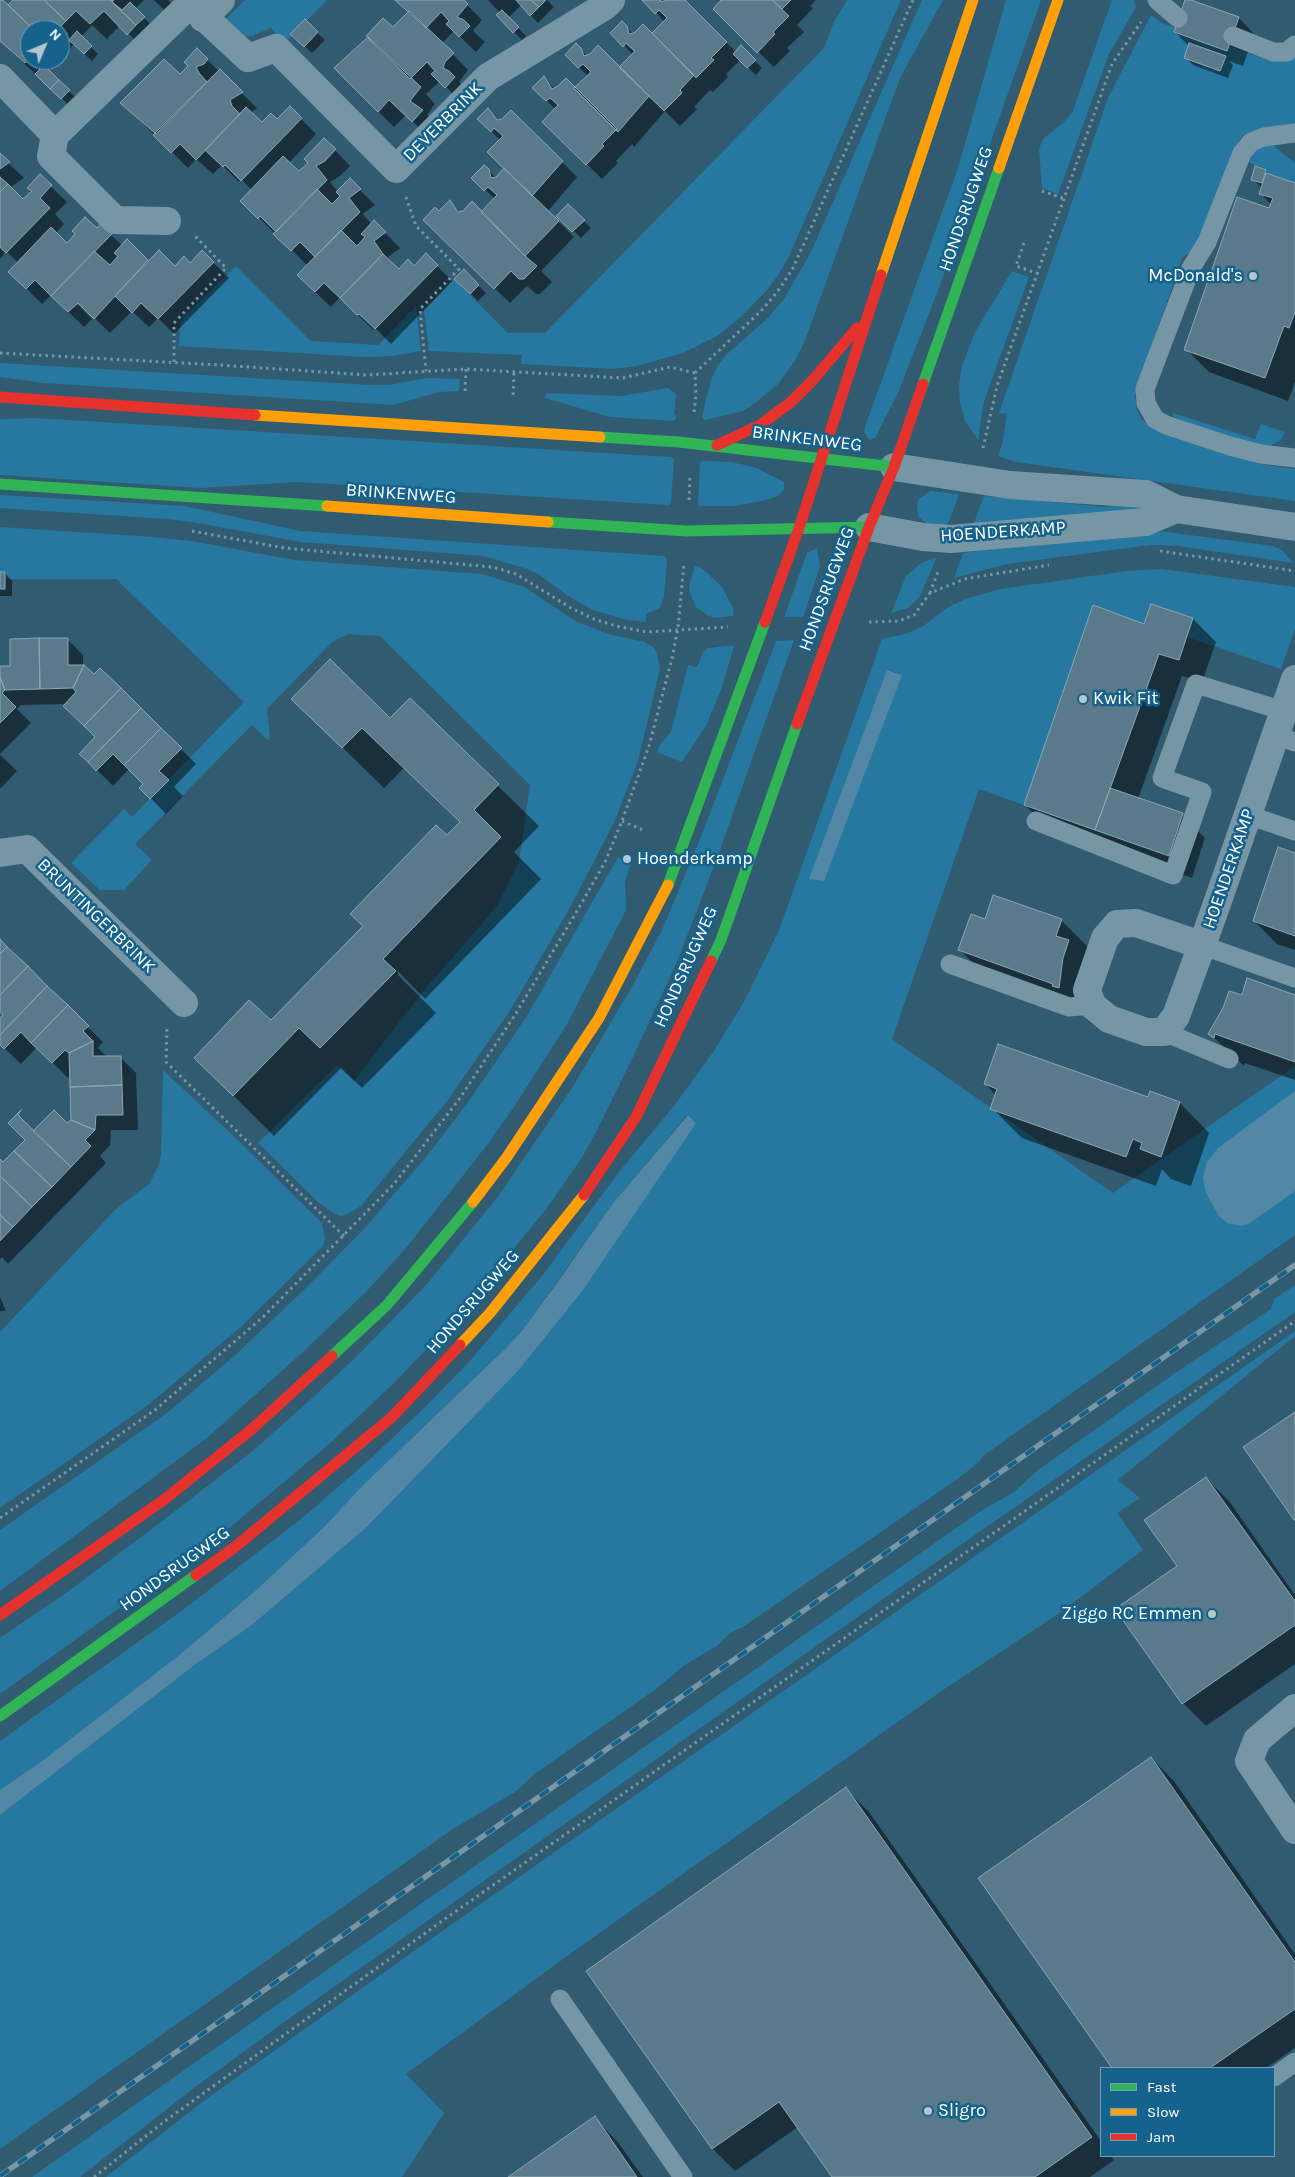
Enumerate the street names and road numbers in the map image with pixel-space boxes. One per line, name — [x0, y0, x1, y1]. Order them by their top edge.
street label: DEVERBRINK — [399, 78, 487, 166]
street label: HONDSRUGWEG — [934, 144, 998, 274]
street label: BRINKENWEG — [751, 422, 863, 456]
street label: BRINKENWEG — [345, 479, 457, 509]
street label: HOENDERKAMP — [940, 517, 1066, 547]
street label: HONDSRUGWEG — [794, 524, 860, 654]
street label: HOENDERKAMP — [1198, 806, 1260, 932]
street label: BRUNTINGERBRINK — [32, 854, 160, 978]
street label: HONDSRUGWEG — [650, 903, 722, 1031]
street label: HONDSRUGWEG — [422, 1246, 524, 1358]
street label: HONDSRUGWEG — [116, 1522, 234, 1616]

